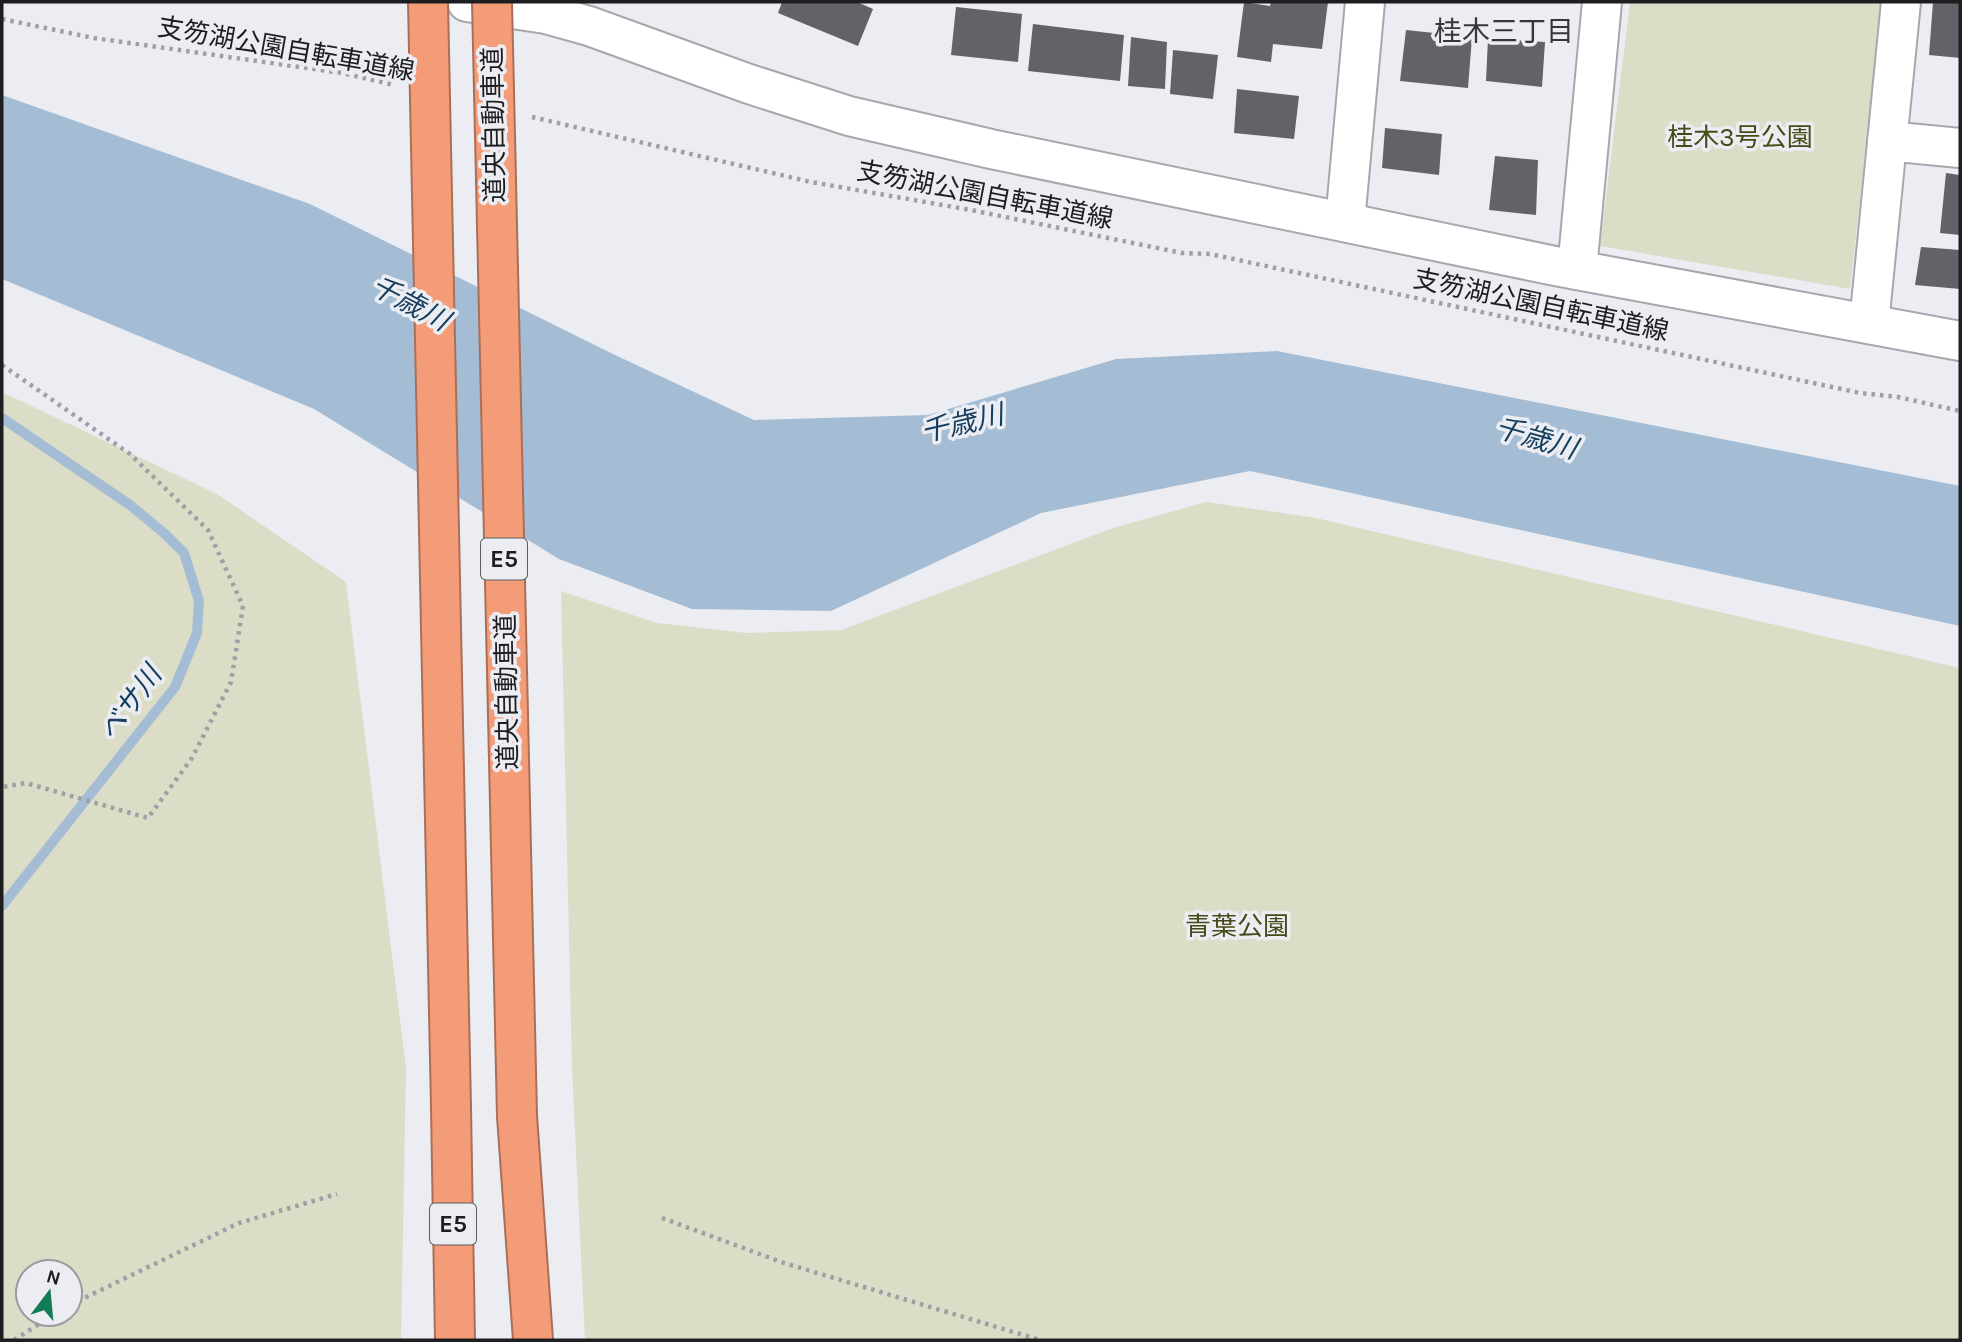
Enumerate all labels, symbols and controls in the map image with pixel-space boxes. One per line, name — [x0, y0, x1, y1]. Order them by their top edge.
street label: 支笏湖公園自転車道線 — [155, 11, 417, 87]
district label: 桂木三丁目 — [1434, 15, 1574, 48]
street label: 道央自動車道 — [477, 47, 511, 203]
park label: 桂木3号公園 — [1667, 122, 1813, 153]
street label: 支笏湖公園自転車道線 — [854, 155, 1116, 235]
street label: 支笏湖公園自転車道線 — [1411, 263, 1671, 347]
water label: 千歳川 — [365, 269, 457, 339]
water label: 千歳川 — [917, 397, 1010, 449]
water label: 千歳川 — [1491, 411, 1584, 466]
road number: E5 — [481, 538, 527, 580]
street label: 道央自動車道 — [490, 614, 524, 770]
water label: ベサ川 — [92, 657, 170, 747]
park label: 青葉公園 — [1185, 911, 1289, 942]
road number: E5 — [430, 1204, 476, 1244]
north arrow — [14, 1258, 84, 1328]
text: N — [44, 1265, 63, 1290]

